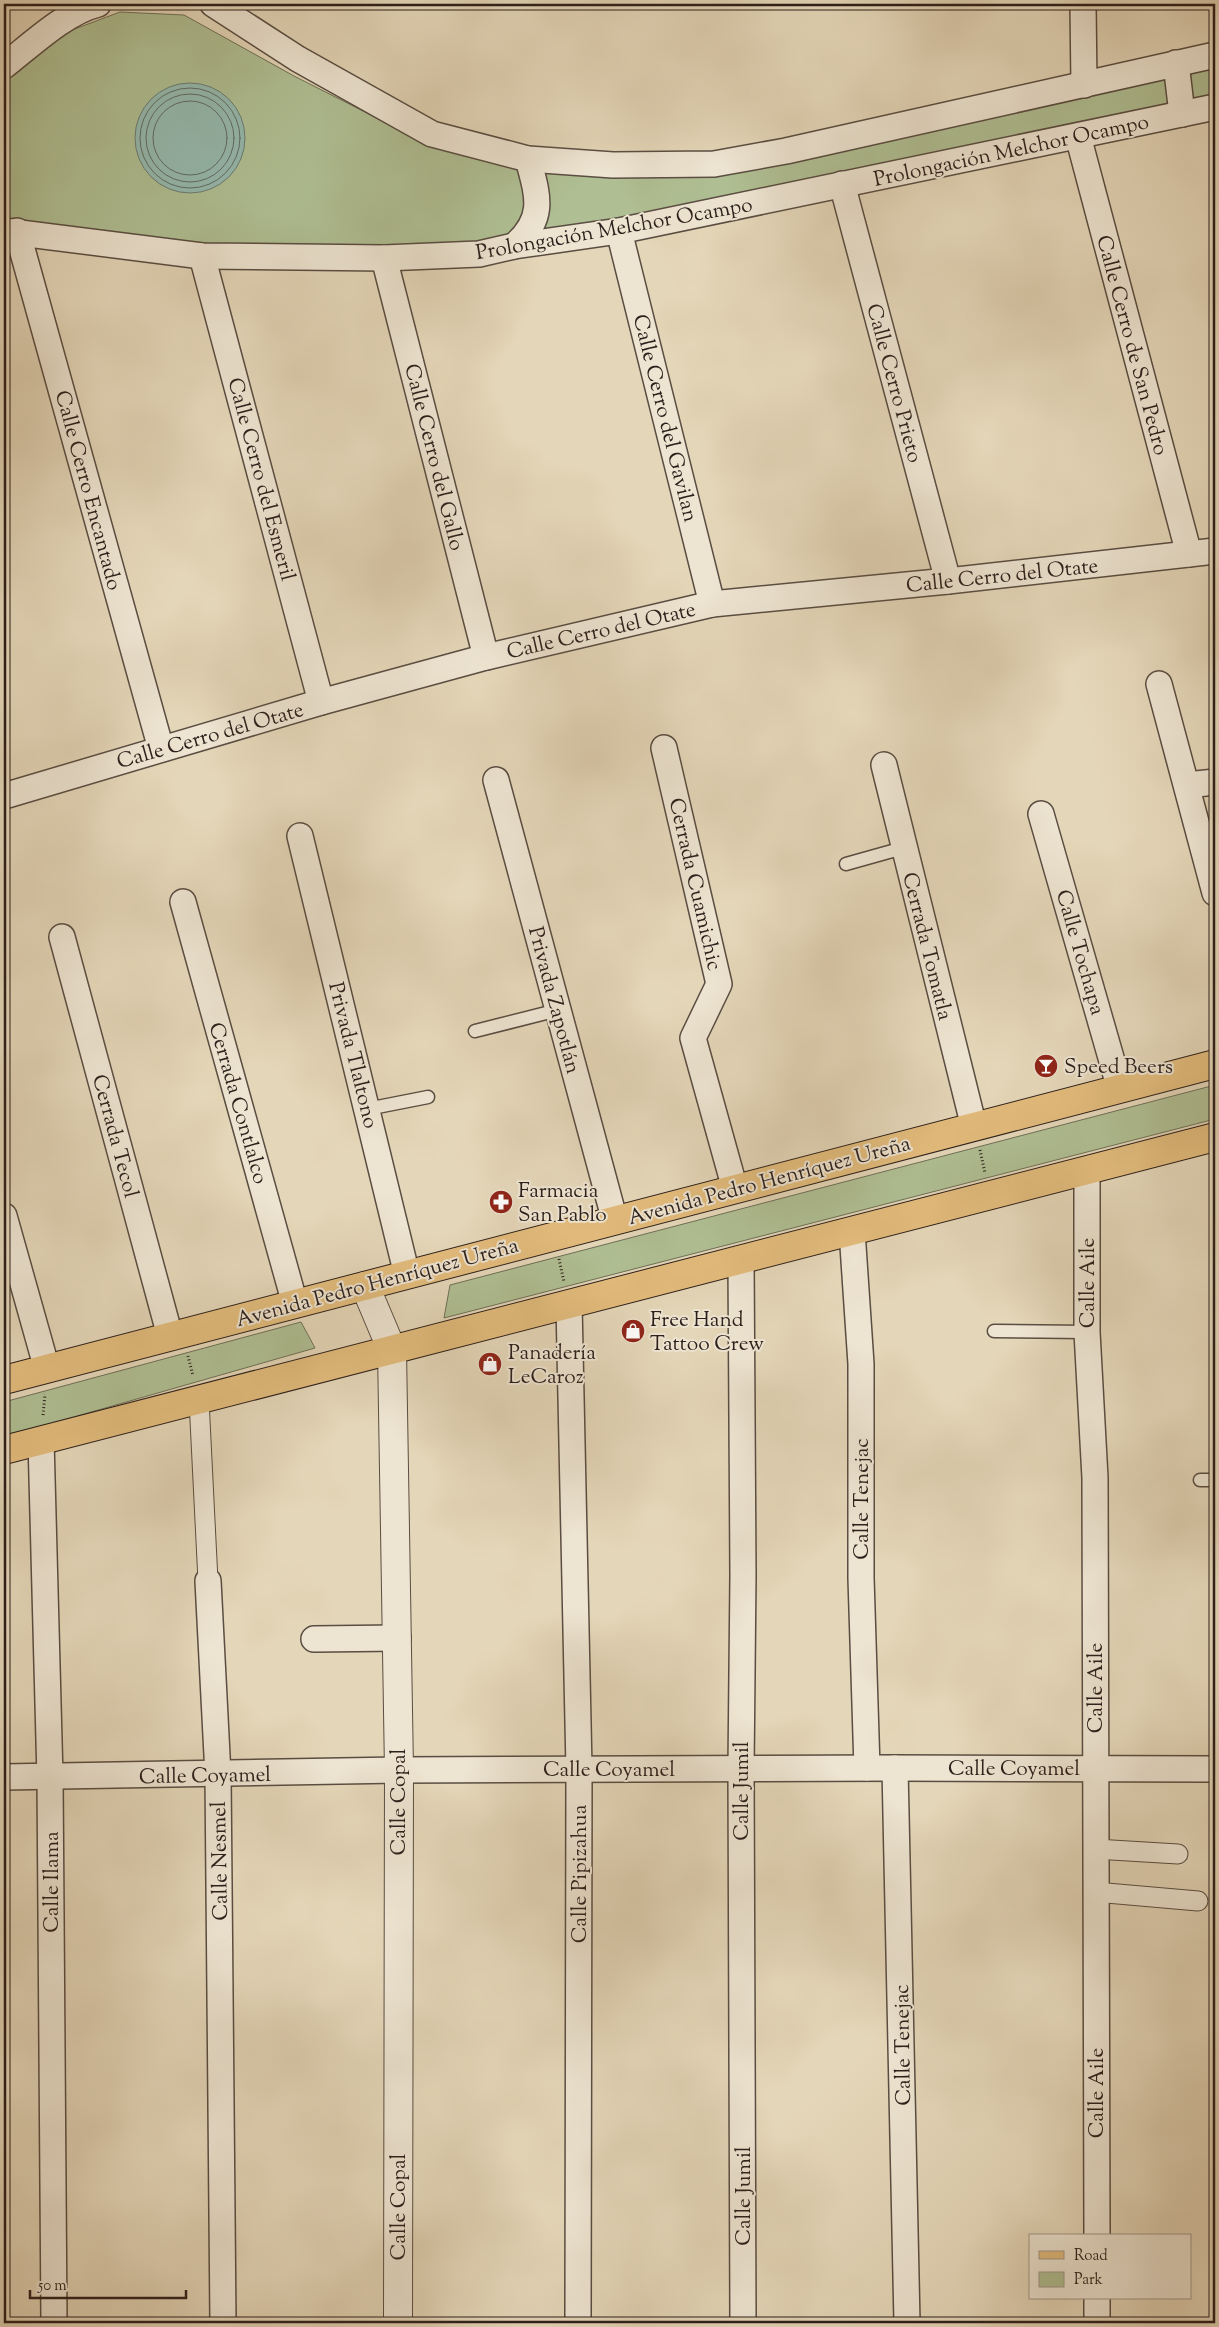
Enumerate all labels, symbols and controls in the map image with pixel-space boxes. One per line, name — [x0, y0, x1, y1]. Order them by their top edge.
street label: Prolongación Melchor Ocampo — [871, 108, 1152, 196]
street label: Prolongación Melchor Ocampo — [474, 191, 755, 269]
street label: Calle Cerro de San Pedro — [1087, 232, 1175, 459]
street label: Calle Cerro Prieto — [857, 301, 929, 466]
street label: Calle Cerro del Gavilan — [624, 311, 704, 525]
street label: Calle Cerro del Gallo — [395, 361, 471, 554]
street label: Calle Cerro del Esmeril — [219, 375, 302, 585]
street label: Calle Cerro Encantado — [46, 387, 128, 594]
street label: Calle Cerro del Otate — [905, 552, 1100, 602]
street label: Calle Cerro del Otate — [504, 596, 699, 668]
street label: Calle Cerro del Otate — [114, 696, 308, 778]
street label: Cerrada Cuamichic — [660, 795, 728, 974]
street label: Cerrada Tomatla — [893, 869, 959, 1024]
street label: Calle Tochapa — [1047, 886, 1111, 1019]
street label: Privada Zapotlán — [519, 924, 587, 1077]
street label: Privada Tlaltono — [319, 979, 385, 1132]
street label: Cerrada Contlalco — [200, 1019, 274, 1188]
bar icon: Speed Beers — [1033, 1053, 1059, 1079]
place label: Speed Beers — [1064, 1053, 1173, 1083]
street label: Cerrada Tecol — [83, 1071, 145, 1202]
street label: Avenida Pedro Henríquez Ureña — [625, 1130, 915, 1234]
place label: Farmacia San Pablo — [518, 1177, 607, 1231]
pharmacy icon: Farmacia San Pablo — [488, 1189, 514, 1215]
street label: Avenida Pedro Henríquez Ureña — [233, 1232, 523, 1336]
street label: Calle Aile — [1074, 1238, 1104, 1328]
place label: Free Hand Tattoo Crew — [650, 1306, 764, 1360]
shop icon: Free Hand Tattoo Crew — [620, 1318, 646, 1344]
place label: Panadería LeCaroz — [508, 1339, 596, 1393]
shop icon: Panadería LeCaroz — [477, 1351, 503, 1377]
street label: Calle Tenejac — [848, 1438, 878, 1560]
street label: Calle Aile — [1082, 1643, 1112, 1733]
street label: Calle Jumil — [728, 1741, 758, 1841]
street label: Calle Copal — [385, 1748, 415, 1855]
street label: Calle Coyamel — [948, 1755, 1080, 1785]
street label: Calle Coyamel — [543, 1756, 675, 1786]
street label: Calle Coyamel — [139, 1761, 271, 1793]
street label: Calle Nesmel — [205, 1801, 237, 1921]
street label: Calle Pipizahua — [566, 1804, 596, 1943]
street label: Calle Ilama — [38, 1831, 68, 1933]
street label: Calle Tenejac — [888, 1984, 920, 2106]
street label: Calle Aile — [1083, 2048, 1113, 2138]
street label: Calle Jumil — [730, 2146, 760, 2246]
street label: Calle Copal — [385, 2153, 415, 2260]
legend — [1029, 2234, 1192, 2300]
text: Road — [1074, 2246, 1108, 2267]
scale bar — [30, 2267, 186, 2299]
text: Park — [1074, 2270, 1103, 2291]
text: 50 m — [37, 2276, 67, 2297]

